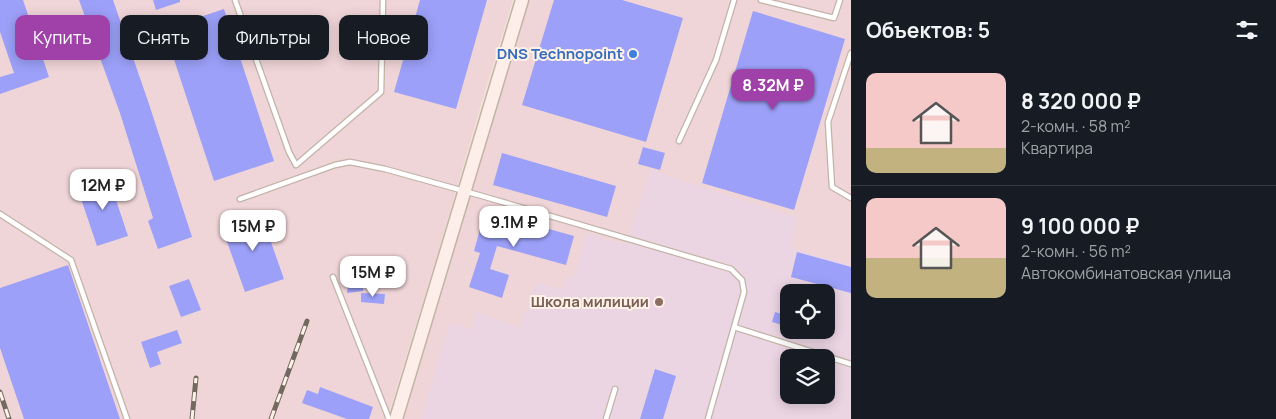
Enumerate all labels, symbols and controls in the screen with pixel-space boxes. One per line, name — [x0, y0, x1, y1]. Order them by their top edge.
chip: Купить — [15, 15, 110, 60]
chip: Снять — [120, 15, 208, 60]
chip: Фильтры — [218, 15, 329, 60]
chip: Новое — [339, 15, 428, 60]
text: Объектов: 5 — [866, 16, 990, 44]
icon: filters — [1233, 16, 1261, 44]
place label: DNS Technopoint — [497, 43, 623, 64]
marker: DNS Technopoint — [627, 48, 639, 60]
pin: 8.32M ₽ — [727, 68, 819, 111]
text: 8.32M ₽ — [742, 74, 804, 96]
text: 8 320 000 ₽ — [1021, 87, 1141, 115]
icon: home — [906, 93, 966, 153]
text: 2-комн. · 58 m² — [1021, 115, 1130, 137]
text: Квартира — [1021, 137, 1093, 159]
pin: 12M ₽ — [68, 168, 138, 211]
text: 12M ₽ — [81, 174, 125, 196]
pin: 9.1M ₽ — [473, 206, 555, 248]
pin: 15M ₽ — [218, 210, 288, 252]
text: 9.1M ₽ — [490, 211, 538, 233]
text: 9 100 000 ₽ — [1021, 212, 1139, 240]
text: 15M ₽ — [231, 215, 275, 237]
icon: home — [906, 218, 966, 278]
text: 2-комн. · 56 m² — [1021, 240, 1131, 262]
pin: 15M ₽ — [338, 256, 408, 298]
text: 15M ₽ — [351, 261, 395, 283]
text: Автокомбинатовская улица — [1021, 262, 1231, 284]
map controls — [780, 284, 835, 404]
button: locate — [780, 284, 835, 339]
place label: Школа милиции — [531, 291, 649, 312]
marker: Школа милиции — [653, 296, 665, 308]
button: layers — [780, 349, 835, 404]

